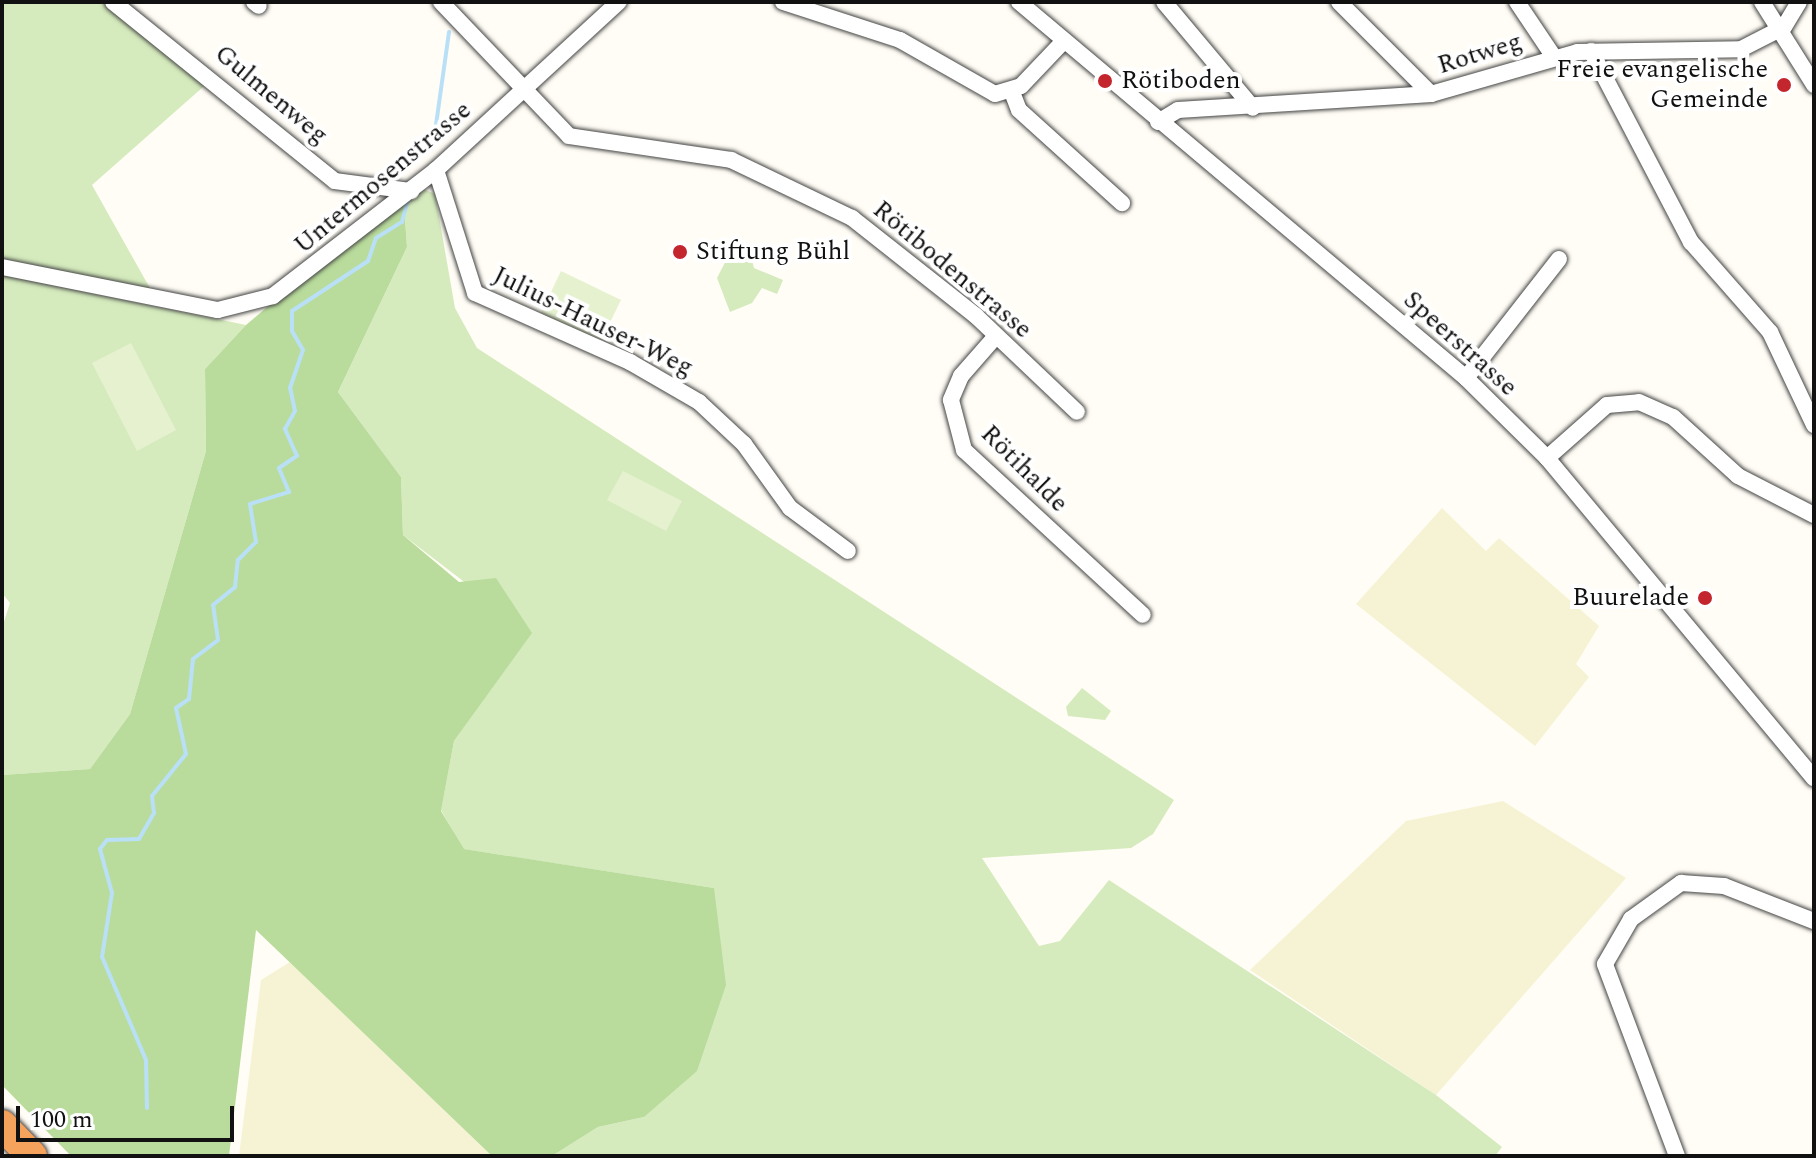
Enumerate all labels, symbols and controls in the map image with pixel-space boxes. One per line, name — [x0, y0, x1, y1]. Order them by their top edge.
street label: Rotweg — [1434, 26, 1526, 82]
street label: Gulmenweg — [208, 39, 334, 151]
place label: Freie evangelische Gemeinde — [1556, 54, 1768, 116]
place label: Rötiboden — [1121, 65, 1241, 97]
marker: Rötiboden — [1096, 72, 1114, 90]
marker: Freie evangelische Gemeinde — [1775, 76, 1793, 94]
street label: Untermosenstrasse — [288, 95, 478, 261]
street label: Rötibodenstrasse — [866, 194, 1038, 346]
place label: Stiftung Bühl — [696, 236, 850, 268]
marker: Stiftung Bühl — [671, 243, 689, 261]
street label: Julius-Hauser-Weg — [488, 260, 698, 384]
street label: Speerstrasse — [1397, 285, 1523, 403]
street label: Rötihalde — [974, 419, 1074, 519]
place label: Buurelade — [1572, 582, 1689, 614]
marker: Buurelade — [1696, 589, 1714, 607]
scale bar — [20, 1090, 238, 1140]
text: 100 m — [30, 1102, 93, 1138]

